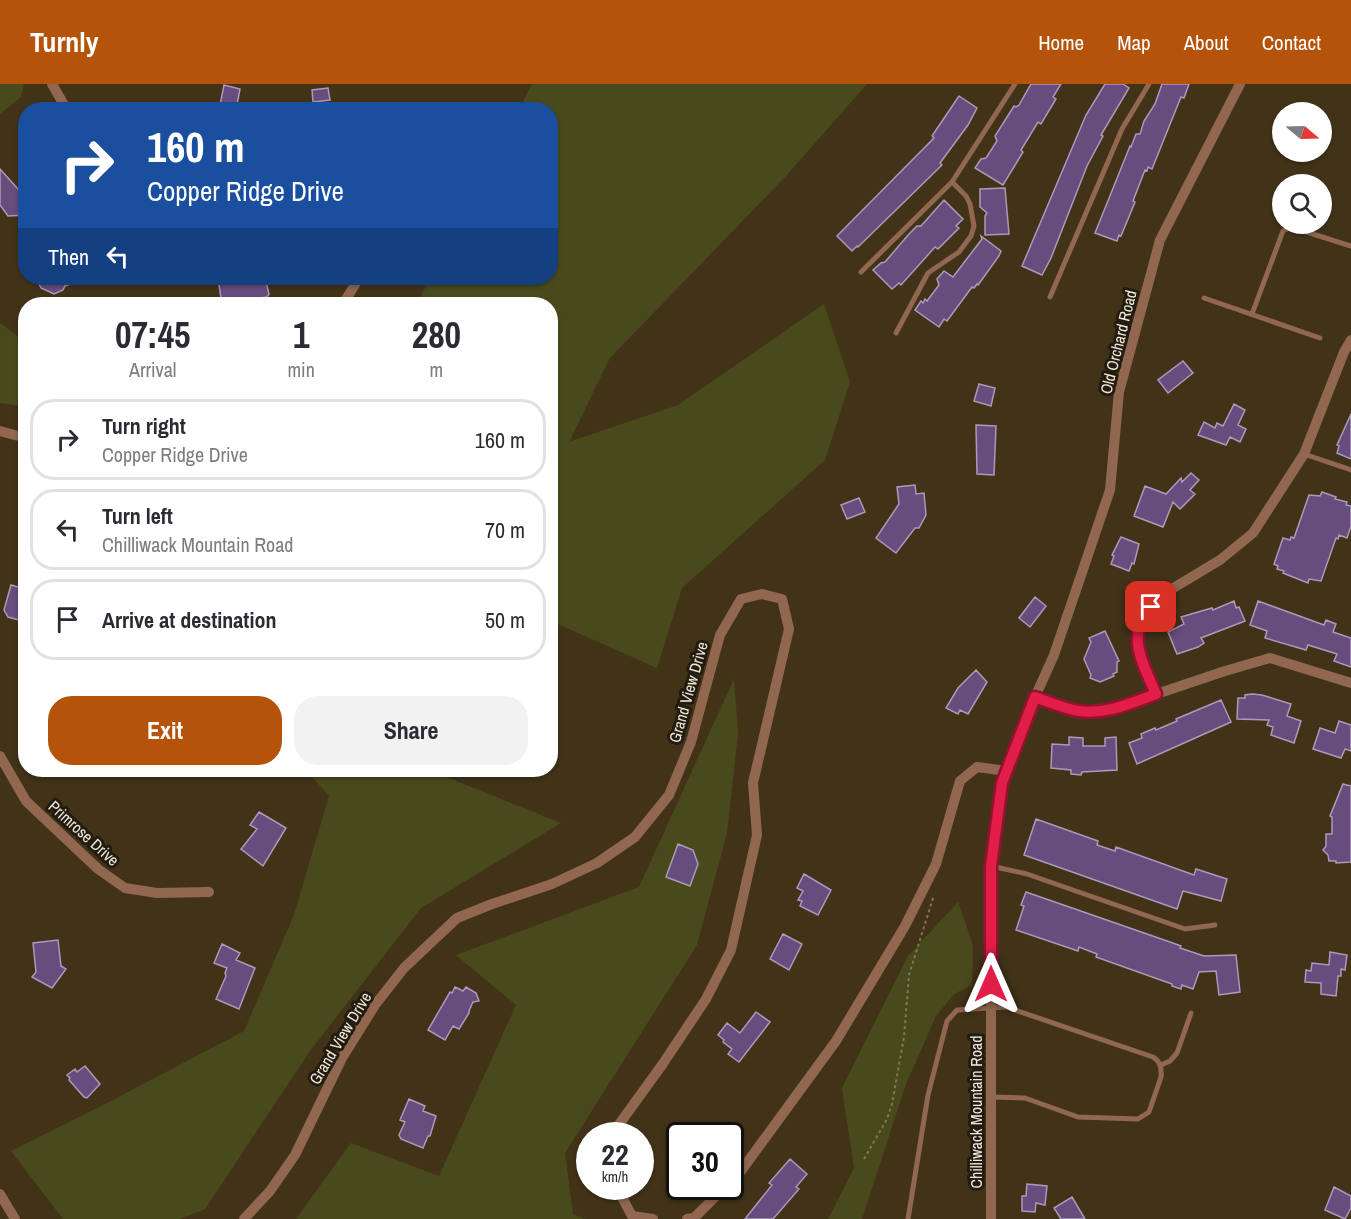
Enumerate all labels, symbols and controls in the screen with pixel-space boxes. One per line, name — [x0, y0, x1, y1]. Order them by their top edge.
text: Turnly — [30, 23, 99, 61]
text: Home — [1038, 28, 1084, 57]
text: Map — [1117, 28, 1151, 57]
text: About — [1184, 28, 1229, 57]
text: Contact — [1262, 28, 1321, 57]
north arrow — [1272, 102, 1332, 162]
map controls — [1272, 102, 1332, 234]
text: 160 m — [147, 119, 245, 175]
icon: right — [48, 126, 126, 204]
text: Copper Ridge Drive — [147, 173, 344, 209]
button: search — [1272, 174, 1332, 234]
icon: left — [101, 240, 134, 273]
text: Then — [48, 242, 89, 272]
street label: Old Orchard Road — [1094, 288, 1142, 396]
text: 07:45 — [115, 311, 190, 359]
text: 1 — [293, 311, 309, 359]
text: 280 — [412, 311, 461, 359]
text: Arrival — [129, 356, 176, 383]
text: min — [287, 356, 315, 383]
text: m — [430, 356, 443, 383]
text: Turn right — [102, 411, 186, 441]
icon: right — [51, 423, 84, 456]
text: 160 m — [475, 425, 525, 455]
text: Copper Ridge Drive — [102, 441, 248, 468]
text: Turn left — [102, 501, 173, 531]
icon: left — [51, 513, 84, 546]
text: 70 m — [485, 515, 525, 545]
text: Chilliwack Mountain Road — [102, 531, 293, 558]
pin — [1125, 581, 1176, 632]
icon: arrive — [1134, 590, 1167, 623]
icon: arrive — [51, 603, 84, 636]
text: Arrive at destination — [102, 605, 276, 635]
text: 50 m — [485, 605, 525, 635]
street label: Grand View Drive — [663, 639, 713, 745]
button: Exit — [48, 696, 282, 765]
button: Share — [294, 696, 528, 765]
street label: Primrose Drive — [44, 795, 124, 871]
position arrow — [959, 952, 1023, 1016]
street label: Grand View Drive — [304, 988, 376, 1088]
street label: Chilliwack Mountain Road — [965, 1035, 987, 1189]
speed limit sign: 30 — [666, 1122, 744, 1200]
text: 22 — [601, 1134, 629, 1174]
text: km/h — [602, 1166, 628, 1187]

